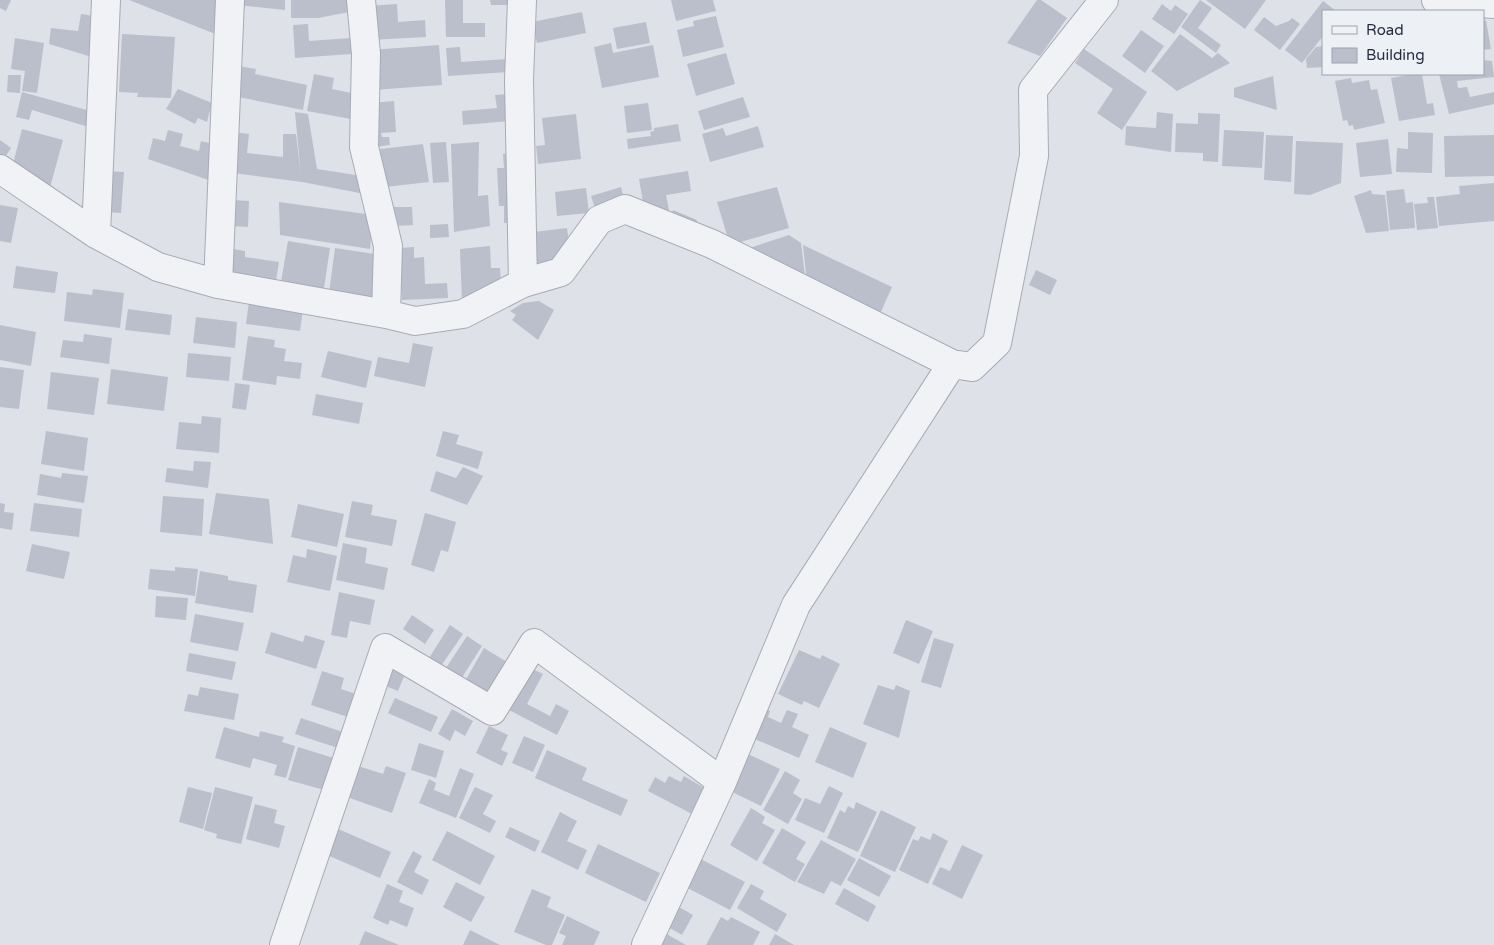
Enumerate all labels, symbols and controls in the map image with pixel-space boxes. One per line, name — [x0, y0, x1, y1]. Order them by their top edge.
legend — [1322, 10, 1484, 75]
text: Road — [1366, 21, 1404, 39]
text: Building — [1366, 46, 1425, 64]

